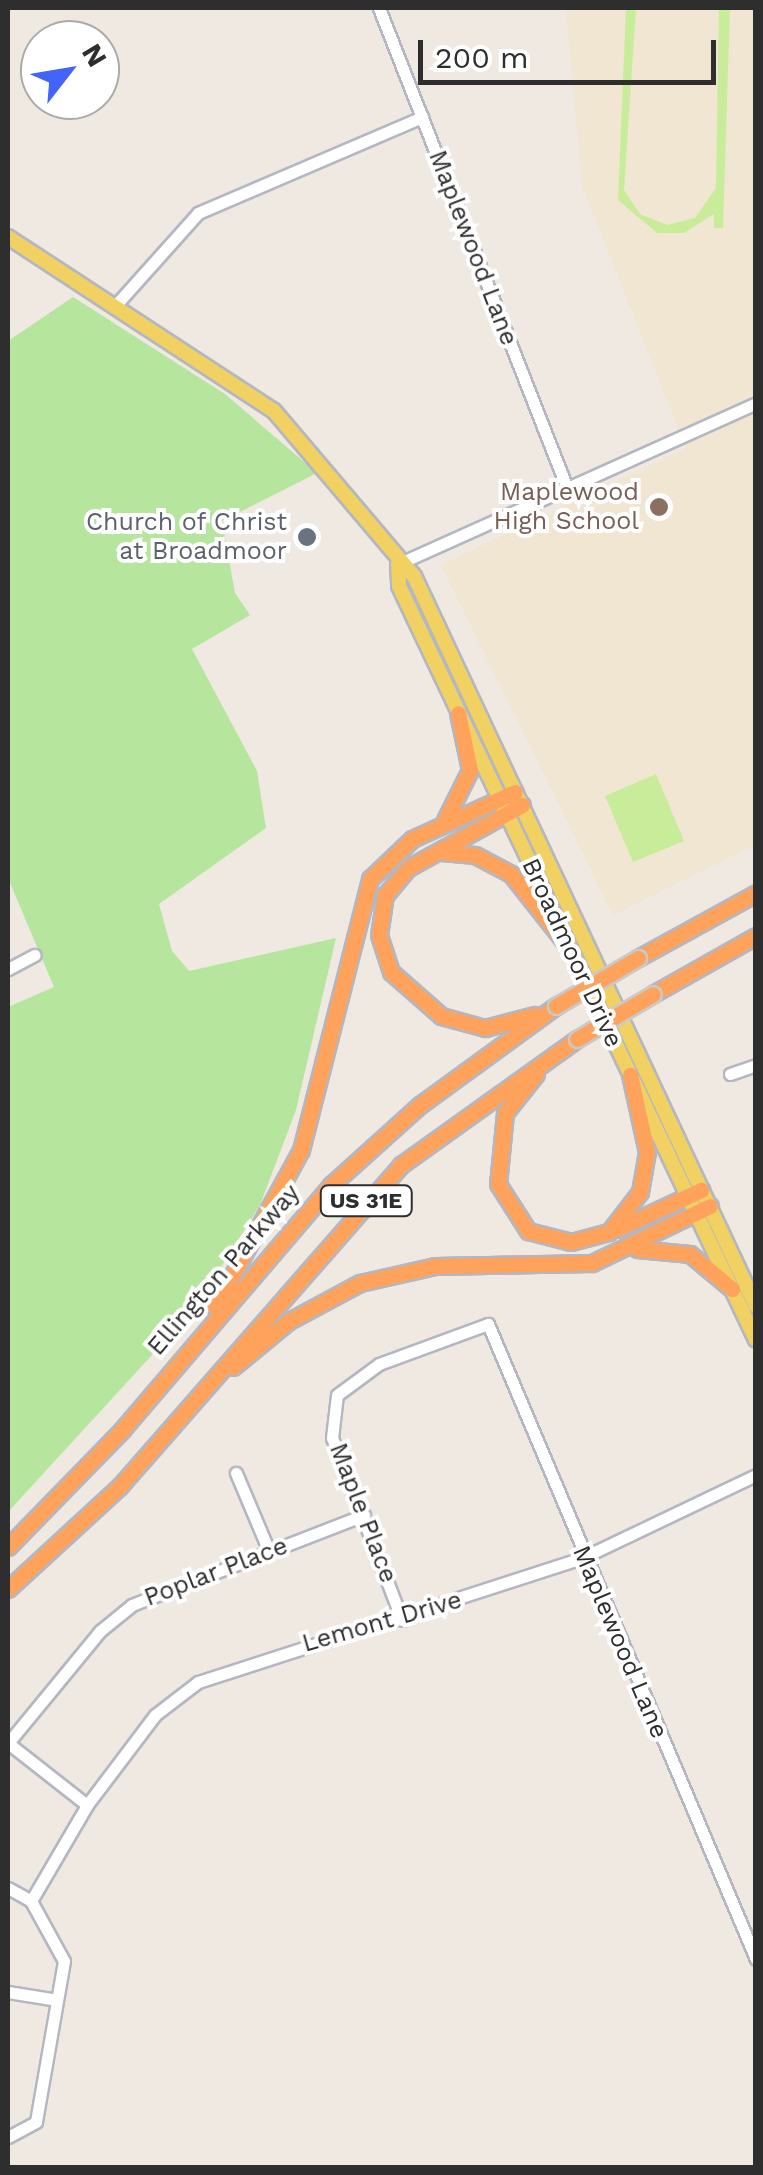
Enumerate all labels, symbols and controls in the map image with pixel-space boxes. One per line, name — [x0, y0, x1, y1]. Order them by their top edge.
north arrow — [20, 20, 120, 120]
scale bar — [423, 20, 720, 82]
text: N — [75, 38, 114, 73]
text: 200 m — [435, 40, 529, 75]
street label: Maplewood Lane — [422, 146, 524, 350]
place label: Maplewood High School — [494, 478, 639, 537]
marker: Maplewood High School — [648, 496, 670, 518]
place label: Church of Christ at Broadmoor — [85, 508, 287, 567]
marker: Church of Christ at Broadmoor — [296, 526, 318, 548]
street label: Broadmoor Drive — [515, 853, 629, 1053]
street label: Ellington Parkway — [142, 1178, 306, 1362]
road number: US 31E — [318, 1184, 414, 1218]
street label: Maple Place — [323, 1439, 403, 1587]
street label: Poplar Place — [140, 1531, 292, 1613]
street label: Maplewood Lane — [566, 1541, 674, 1743]
street label: Lemont Drive — [299, 1585, 465, 1659]

